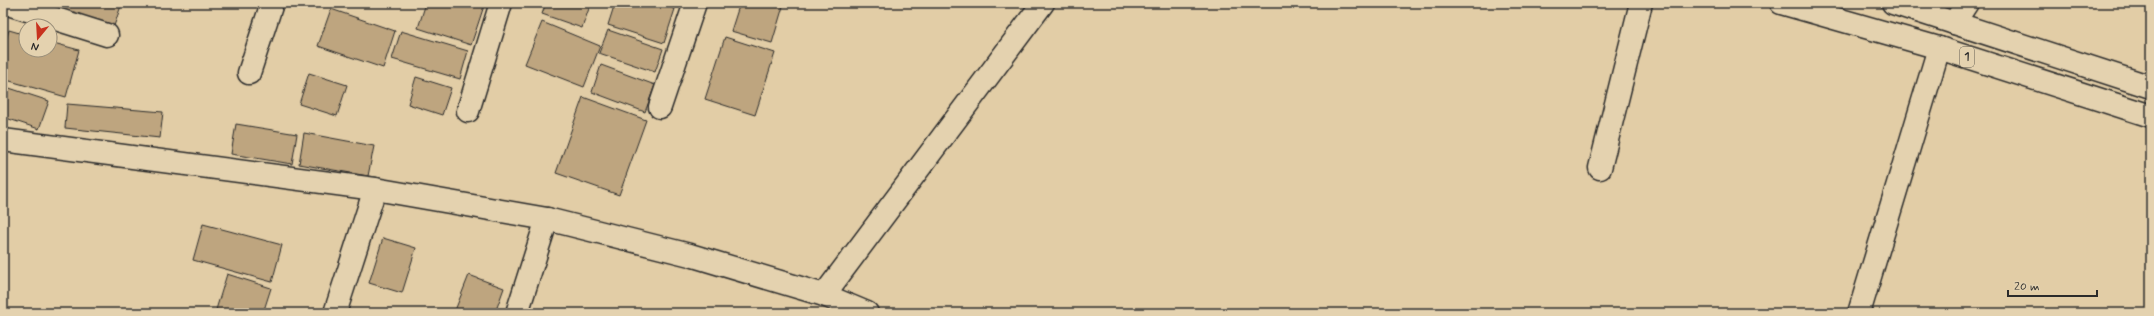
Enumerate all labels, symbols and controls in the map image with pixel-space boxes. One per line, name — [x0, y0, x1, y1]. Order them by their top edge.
north arrow — [18, 18, 58, 58]
text: N — [30, 39, 41, 54]
road number: 1 — [1960, 47, 1974, 67]
scale bar — [2008, 272, 2097, 298]
text: 20 m — [2014, 279, 2040, 295]

